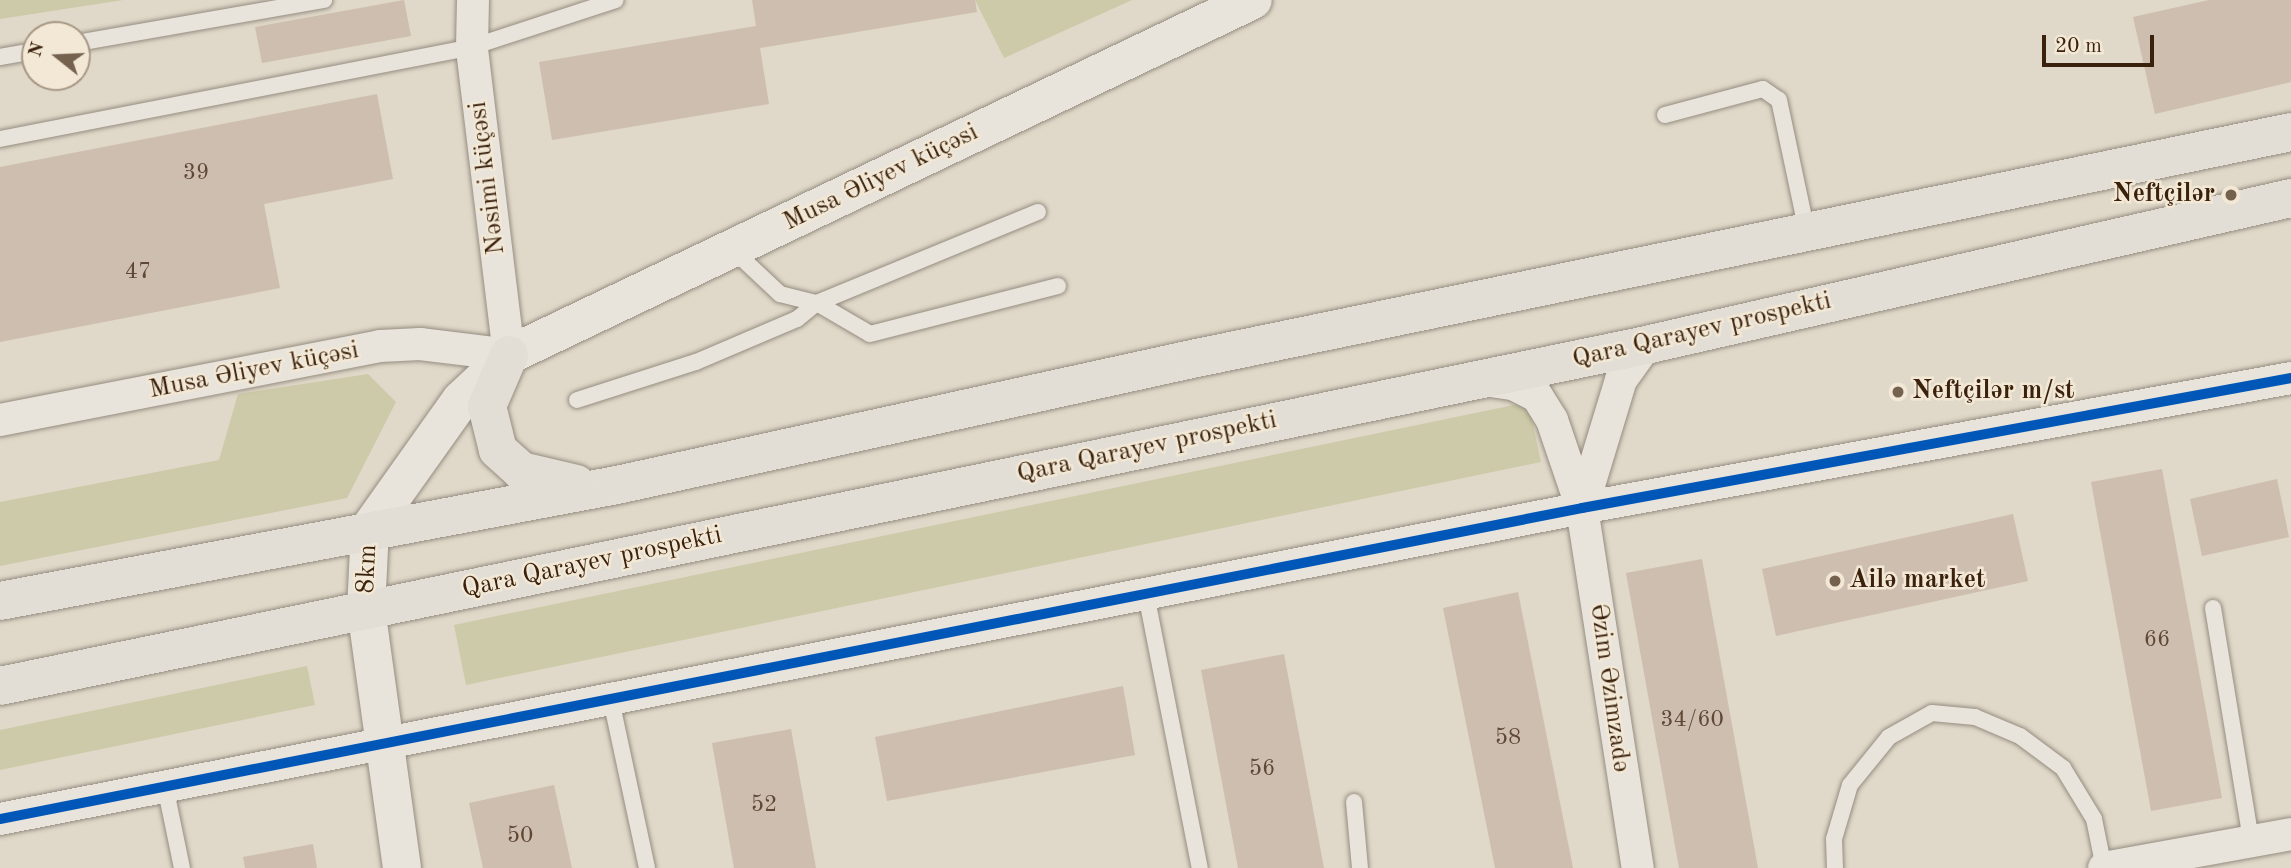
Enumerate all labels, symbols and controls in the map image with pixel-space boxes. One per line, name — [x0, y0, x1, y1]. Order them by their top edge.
north arrow — [21, 21, 91, 91]
scale bar — [2046, 21, 2158, 65]
text: 20 m — [2055, 36, 2102, 57]
text: N — [26, 40, 49, 60]
street label: Nəsimi küçəsi — [463, 100, 513, 256]
street label: Musa Əliyev küçəsi — [778, 117, 984, 239]
house number: 39 — [183, 159, 209, 187]
place label: Neftçilər — [2113, 179, 2215, 211]
marker: Neftçilər — [2221, 185, 2241, 205]
house number: 47 — [125, 258, 151, 286]
street label: Qara Qarayev prospekti — [1569, 286, 1835, 376]
street label: Musa Əliyev küçəsi — [146, 335, 362, 407]
place label: Neftçilər m/st — [1912, 376, 2075, 408]
marker: Neftçilər m/st — [1890, 384, 1906, 400]
street label: Qara Qarayev prospekti — [1014, 405, 1280, 491]
street label: Qara Qarayev prospekti — [459, 520, 725, 606]
street label: 8km — [351, 544, 385, 594]
place label: Ailə market — [1849, 565, 1985, 597]
marker: Ailə market — [1827, 573, 1843, 589]
street label: Əzim Əzimzadə — [1582, 602, 1636, 774]
house number: 66 — [2144, 626, 2170, 654]
house number: 34/60 — [1660, 706, 1724, 734]
house number: 58 — [1495, 724, 1521, 752]
house number: 56 — [1249, 755, 1275, 783]
house number: 52 — [751, 791, 777, 819]
house number: 50 — [507, 822, 533, 850]

